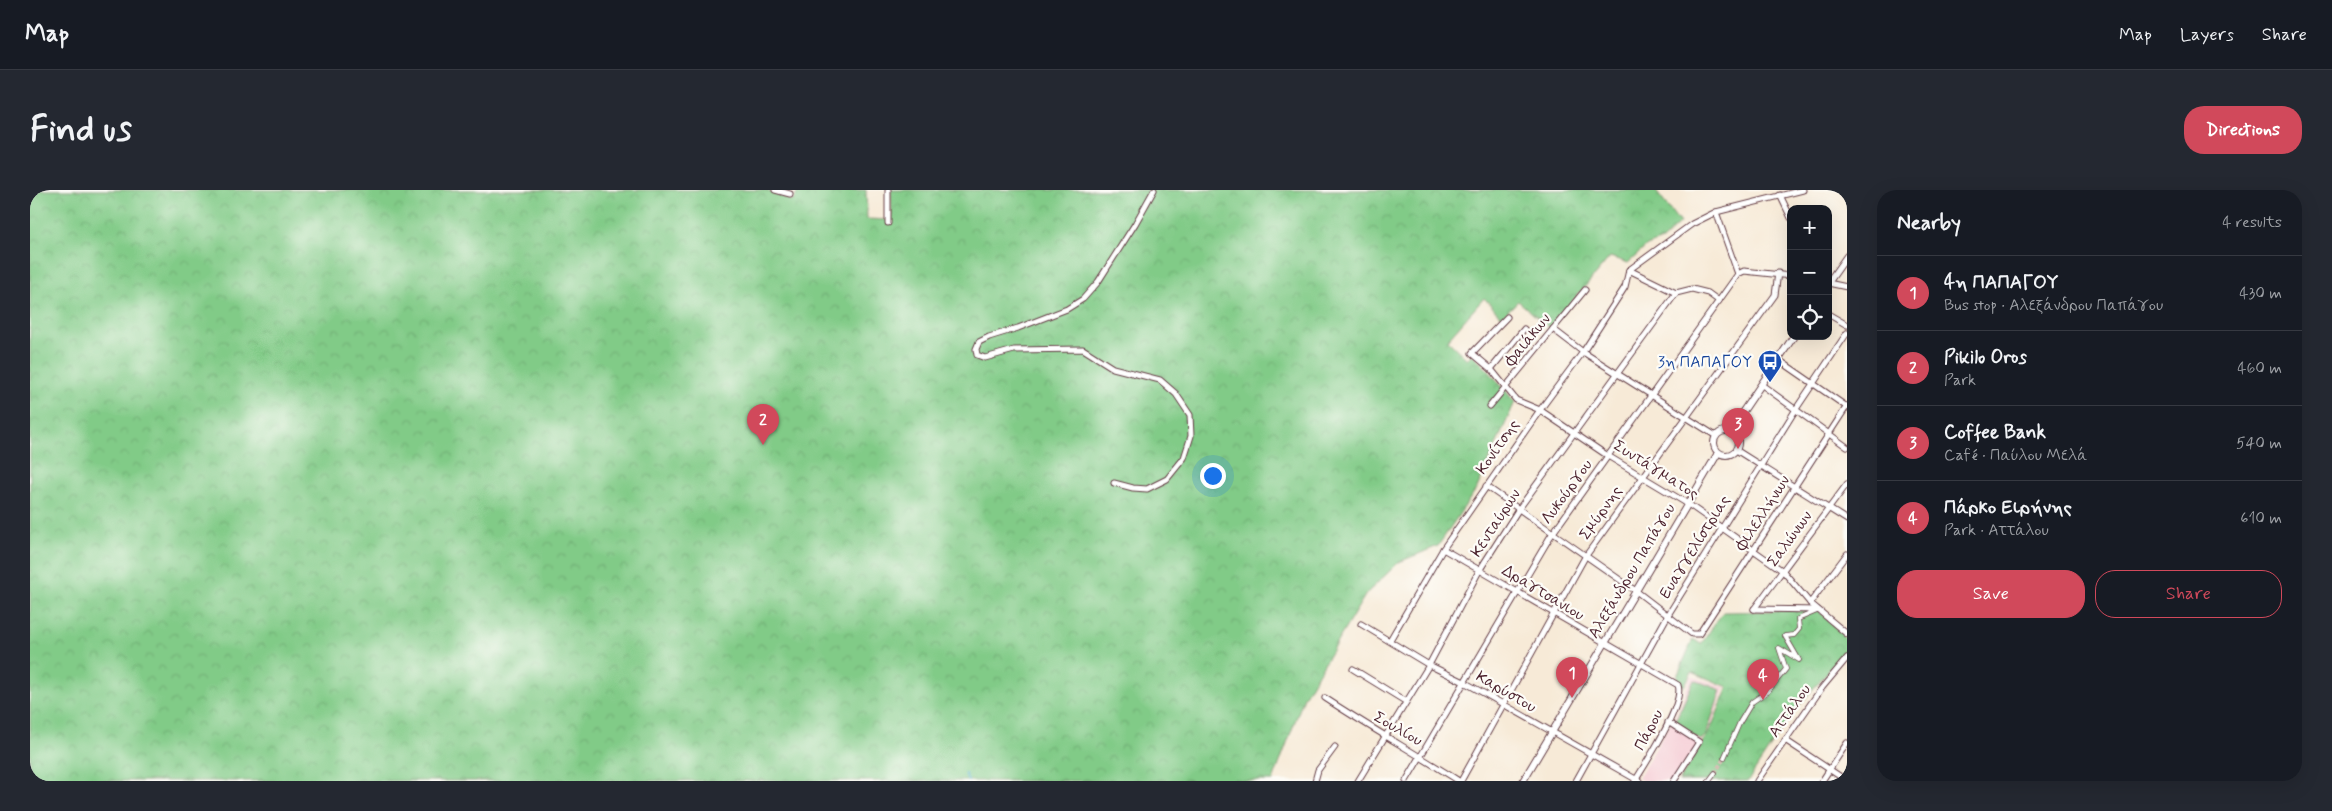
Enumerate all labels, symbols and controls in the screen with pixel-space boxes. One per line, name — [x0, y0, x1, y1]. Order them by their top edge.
text: Map — [25, 19, 69, 50]
text: Map — [2119, 23, 2152, 47]
text: Layers — [2180, 23, 2234, 47]
text: Share — [2262, 23, 2307, 47]
button: Directions — [2184, 106, 2302, 154]
text: Find us — [30, 107, 132, 153]
map controls — [1787, 205, 1832, 340]
button: + — [1787, 205, 1832, 250]
text: Nearby — [1897, 209, 1961, 237]
text: 4 results — [2222, 212, 2282, 233]
button: − — [1787, 250, 1832, 295]
text: 4η ΠΑΠΑΓΟΥ — [1944, 270, 2058, 295]
text: 1 — [1909, 283, 1917, 304]
text: 430 m — [2239, 283, 2282, 304]
button: locate — [1787, 295, 1832, 340]
text: Bus stop · Αλεξάνδρου Παπάγου — [1944, 295, 2163, 316]
street label: Φαιάκων — [1500, 309, 1556, 372]
text: Pikilo Oros — [1944, 345, 2027, 370]
bus stop icon: 3η ΠΑΠΑΓΟΥ — [1757, 349, 1783, 383]
place label: 3η ΠΑΠΑΓΟΥ — [1658, 352, 1752, 373]
text: 2 — [1909, 358, 1917, 379]
text: 460 m — [2237, 358, 2282, 379]
text: Park — [1944, 370, 1976, 391]
pin: 2 — [747, 404, 779, 445]
pin: 3 — [1722, 408, 1754, 449]
street label: Κονίτσης — [1471, 415, 1525, 479]
text: Coffee Bank — [1944, 420, 2046, 445]
text: 3 — [1909, 433, 1917, 454]
text: 540 m — [2236, 433, 2282, 454]
street label: Συντάγματος — [1609, 435, 1703, 505]
text: Café · Παύλου Μελά — [1944, 445, 2087, 466]
street label: Λυκούργου — [1536, 455, 1598, 529]
your location — [1200, 463, 1226, 489]
street label: Φιλελλήνων — [1730, 471, 1795, 556]
street label: Σμύρνης — [1575, 482, 1627, 544]
street label: Κενταύρων — [1466, 485, 1526, 561]
street label: Ευαγγελίστριας — [1655, 491, 1735, 603]
text: Πάρκο Ειρήνης — [1944, 495, 2072, 520]
street label: Αλεξάνδρου Παπάγου — [1583, 500, 1681, 642]
street label: Σαλώνων — [1763, 507, 1817, 571]
text: 4 — [1908, 508, 1918, 529]
text: 610 m — [2240, 508, 2282, 529]
text: Park · Αττάλου — [1944, 520, 2049, 541]
street label: Δραγτσανιου — [1498, 560, 1588, 626]
button: Save — [1897, 570, 2085, 618]
button: Share — [2095, 570, 2282, 618]
pin: 1 — [1556, 657, 1588, 698]
pin: 4 — [1747, 659, 1779, 700]
street label: Καρύστου — [1472, 666, 1540, 718]
street label: Αττάλου — [1764, 680, 1816, 742]
street label: Πάρου — [1629, 706, 1669, 754]
street label: Σουλίου — [1370, 707, 1426, 751]

